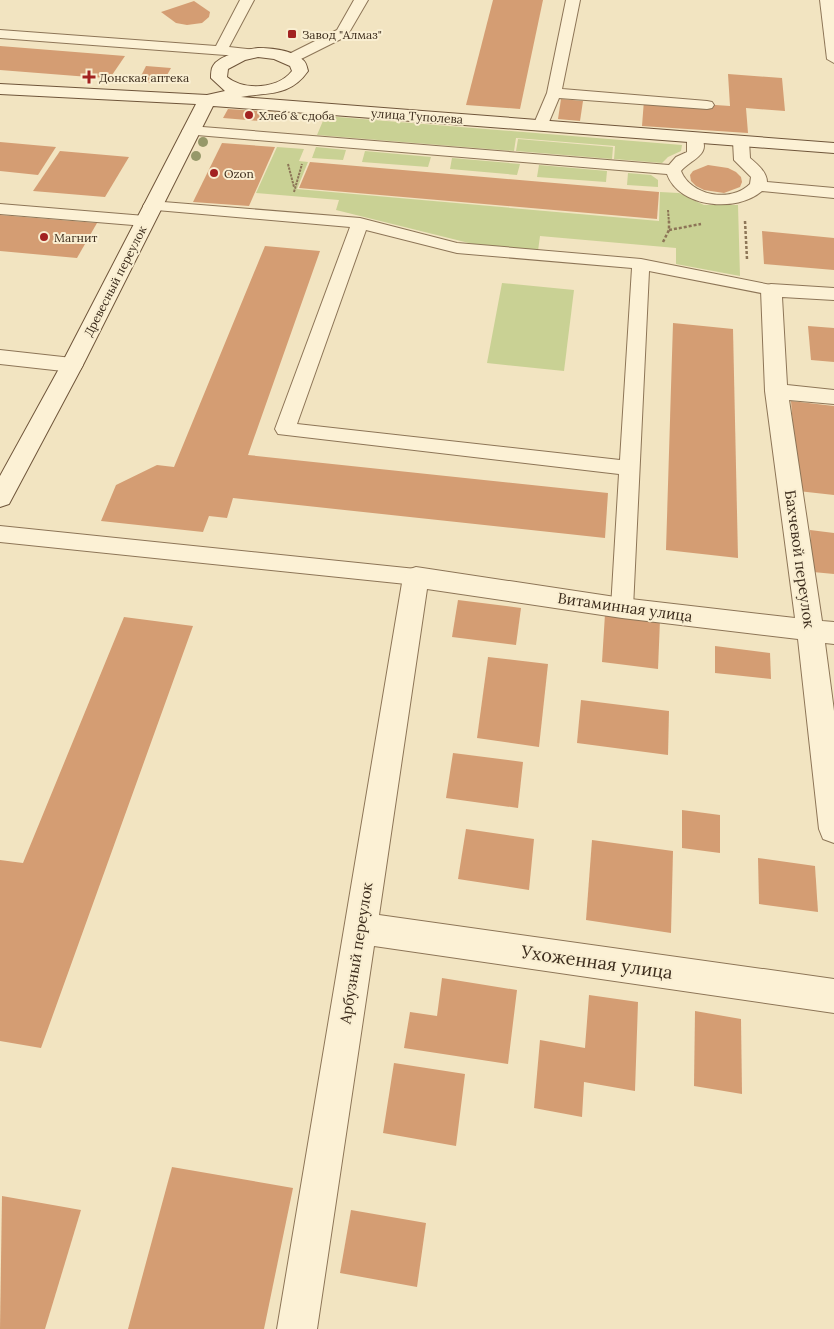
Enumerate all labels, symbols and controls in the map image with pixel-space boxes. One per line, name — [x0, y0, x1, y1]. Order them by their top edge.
place label: Завод "Алмаз" — [302, 27, 382, 42]
marker: Завод "Алмаз" — [286, 28, 298, 40]
place label: Донская аптека — [99, 70, 189, 85]
marker: Донская аптека — [83, 71, 95, 83]
street label: улица Туполева — [371, 105, 463, 127]
place label: Хлеб & сдоба — [259, 108, 335, 123]
marker: Хлеб & сдоба — [243, 109, 255, 121]
place label: Ozon — [224, 166, 254, 181]
marker: Ozon — [208, 167, 220, 179]
street label: Древесный переулок — [81, 223, 150, 339]
place label: Магнит — [54, 230, 97, 245]
marker: Магнит — [38, 231, 50, 243]
street label: Бахчевой переулок — [781, 489, 819, 629]
street label: Витаминная улица — [556, 588, 694, 626]
street label: Арбузный переулок — [335, 881, 377, 1026]
street label: Ухоженная улица — [519, 940, 674, 984]

